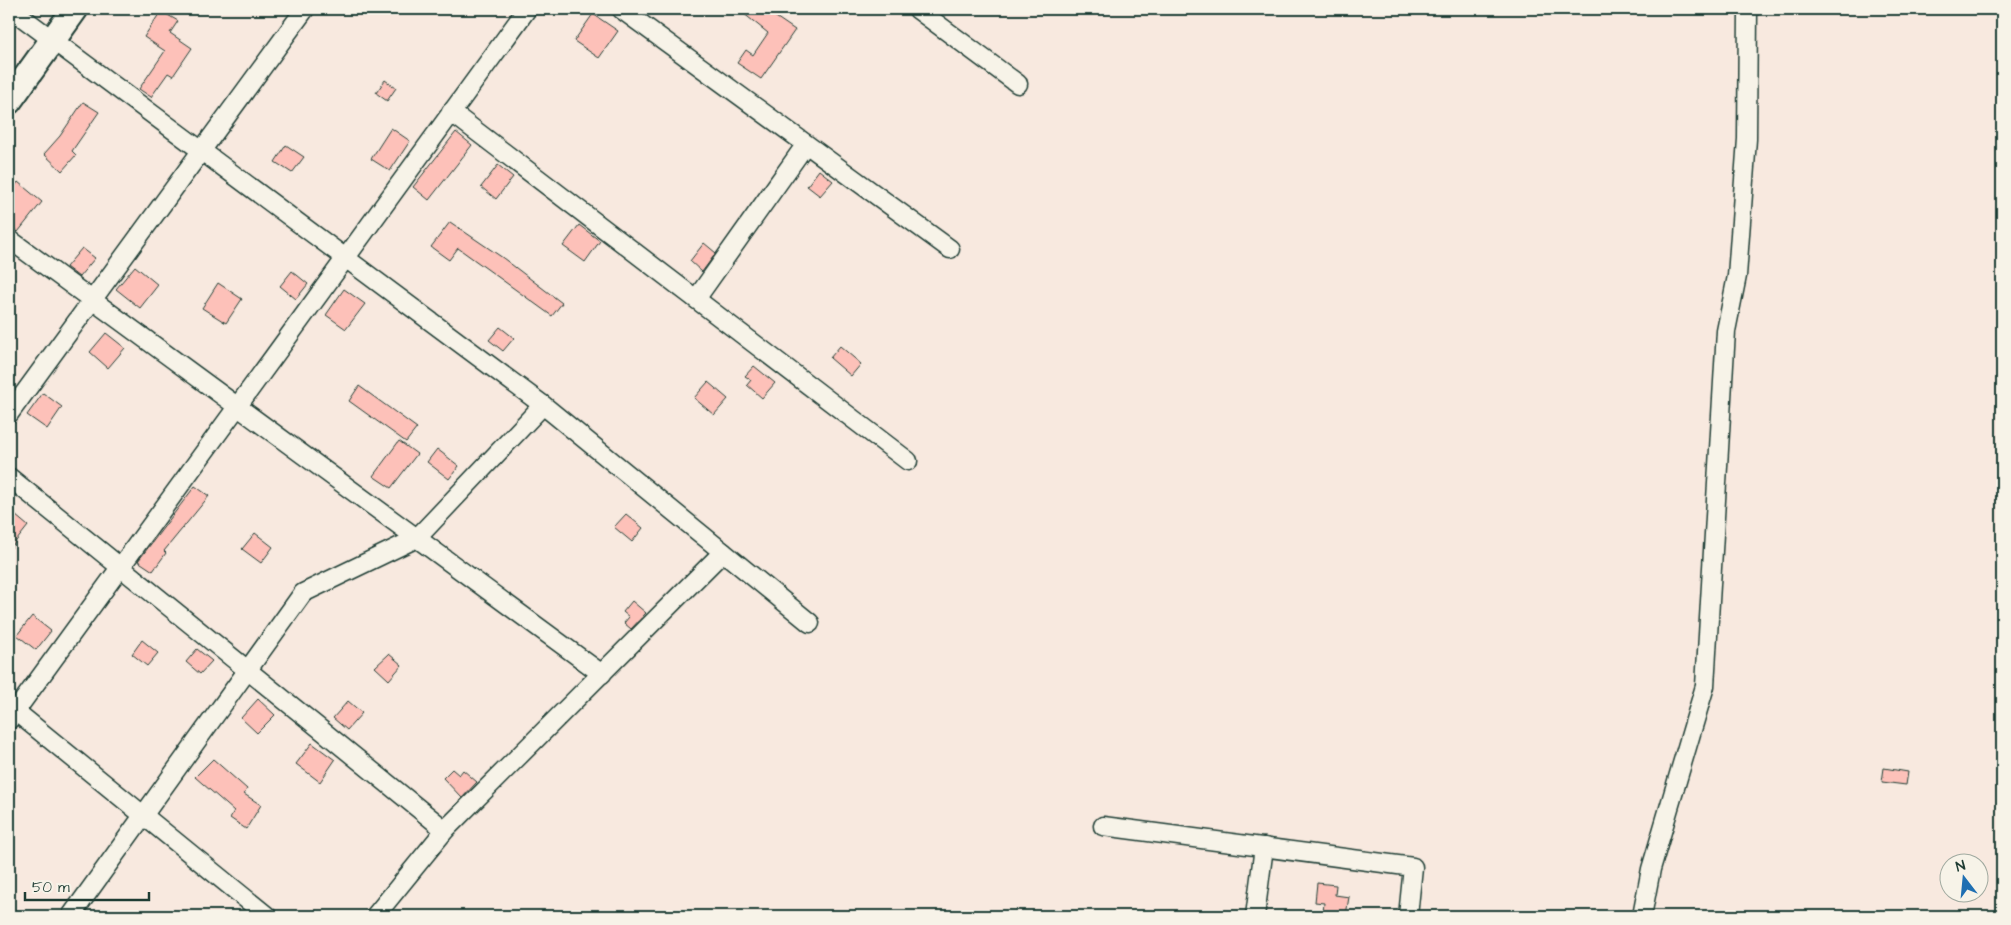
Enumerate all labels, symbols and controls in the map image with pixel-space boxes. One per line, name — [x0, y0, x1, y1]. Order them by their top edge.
north arrow — [1938, 852, 1988, 902]
text: N — [1954, 856, 1968, 877]
scale bar — [25, 870, 149, 902]
text: 50 m — [32, 877, 70, 898]

